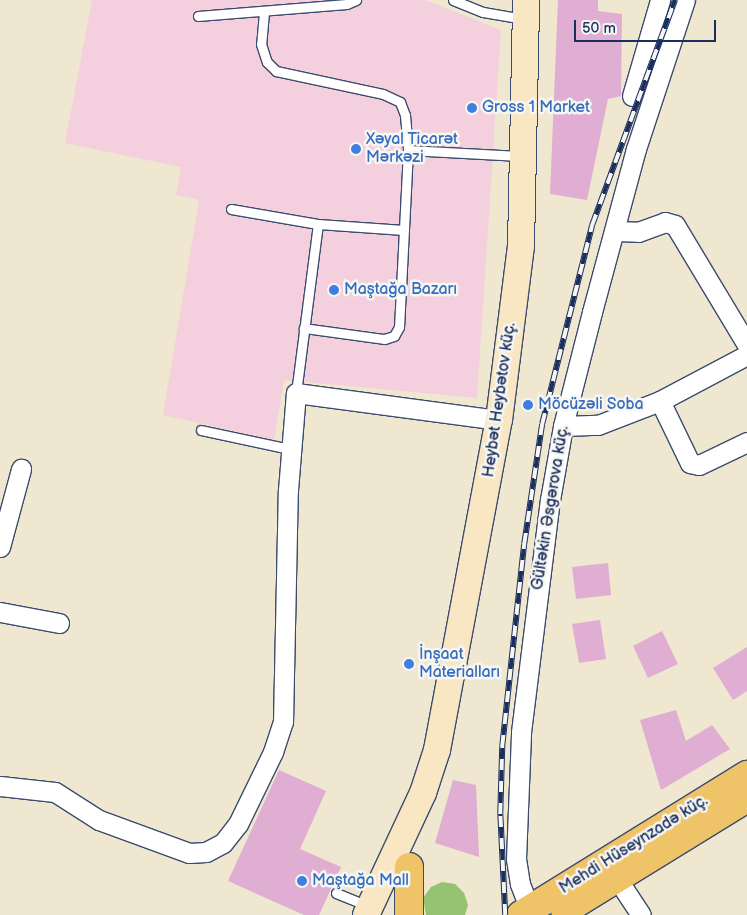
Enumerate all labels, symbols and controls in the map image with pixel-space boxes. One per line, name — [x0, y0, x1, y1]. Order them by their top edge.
scale bar — [577, 10, 720, 42]
text: 50 m — [582, 19, 616, 38]
place label: Gross 1 Market — [482, 98, 590, 118]
marker: Gross 1 Market — [466, 102, 478, 114]
place label: Xəyal Ticarət Mərkəzi — [366, 130, 458, 168]
marker: Xəyal Ticarət Mərkəzi — [350, 143, 362, 155]
place label: Maştağa Bazarı — [344, 280, 457, 300]
marker: Maştağa Bazarı — [328, 284, 340, 296]
street label: Heybət Heybətov küç. — [480, 321, 520, 479]
place label: Möcüzəli Soba — [538, 395, 644, 415]
marker: Möcüzəli Soba — [522, 399, 534, 411]
street label: Gültəkin Əsgərova küç. — [529, 424, 573, 592]
place label: İnşaat Materialları — [419, 645, 500, 683]
marker: İnşaat Materialları — [403, 658, 415, 670]
street label: Mehdi Hüseynzadə küç. — [556, 791, 712, 899]
place label: Maştağa Mall — [312, 871, 409, 891]
marker: Maştağa Mall — [296, 875, 308, 887]

